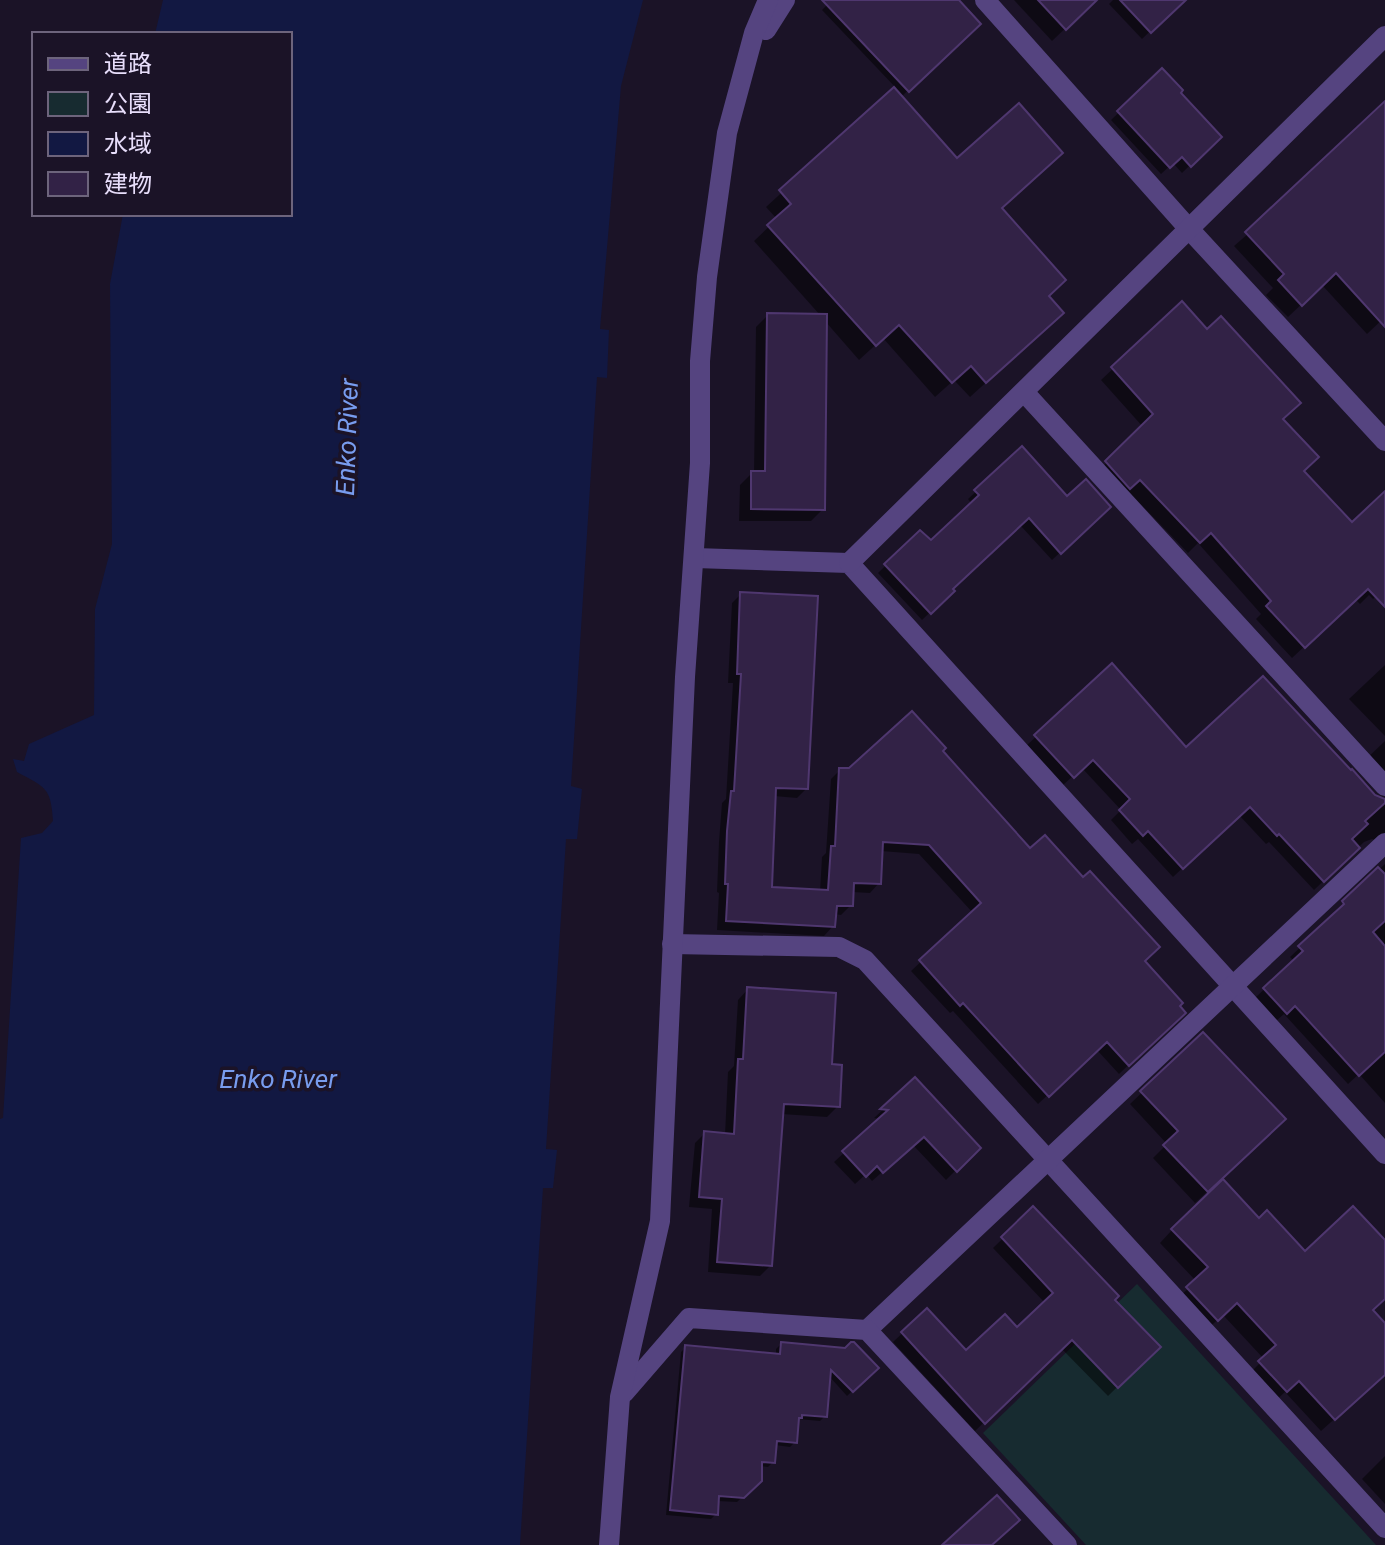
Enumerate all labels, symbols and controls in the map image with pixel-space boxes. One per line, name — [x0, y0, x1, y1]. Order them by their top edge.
legend — [32, 32, 292, 216]
text: 道路 — [104, 50, 152, 78]
text: 公園 — [104, 90, 152, 118]
text: 水域 — [104, 130, 152, 158]
text: 建物 — [104, 170, 152, 198]
water label: Enko River — [330, 376, 364, 496]
water label: Enko River — [219, 1064, 338, 1094]

